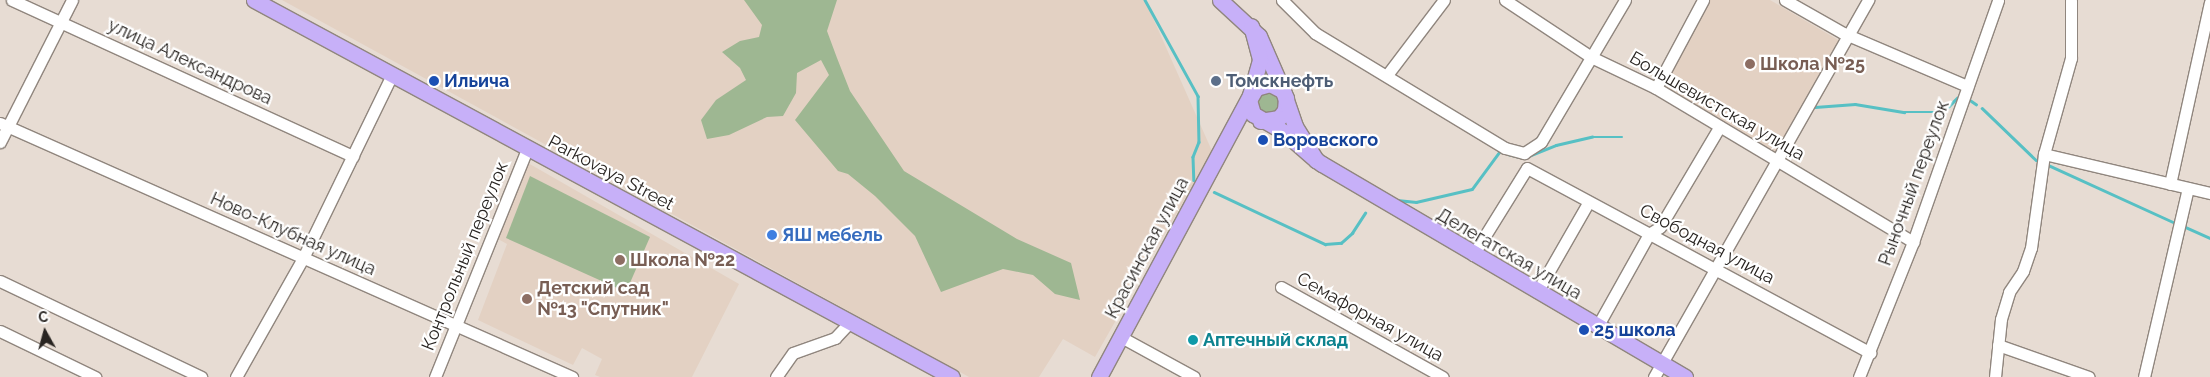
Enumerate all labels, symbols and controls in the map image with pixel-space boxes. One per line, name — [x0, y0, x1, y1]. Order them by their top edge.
street label: улица Александрова — [104, 14, 276, 110]
street label: Большевистская улица — [1625, 47, 1809, 165]
place label: Школа №25 — [1760, 53, 1865, 75]
marker: Школа №25 — [1744, 58, 1756, 70]
place label: Ильича — [444, 70, 509, 92]
place label: Томскнефть — [1226, 70, 1333, 92]
marker: Ильича — [428, 75, 440, 87]
marker: Томскнефть — [1210, 75, 1222, 87]
street label: Рыночный переулок — [1874, 97, 1954, 269]
place label: Воровского — [1273, 129, 1378, 151]
street label: Parkovaya Street — [544, 131, 678, 215]
marker: Воровского — [1257, 134, 1269, 146]
street label: Контрольный переулок — [417, 158, 513, 354]
street label: Красинская улица — [1101, 174, 1193, 322]
street label: Ново-Клубная улица — [207, 188, 379, 280]
street label: Свободная улица — [1636, 199, 1778, 289]
street label: Делегатская улица — [1432, 204, 1586, 304]
place label: ЯШ мебель — [782, 224, 883, 246]
marker: ЯШ мебель — [766, 229, 778, 241]
place label: Школа №22 — [630, 249, 735, 271]
marker: Школа №22 — [614, 254, 626, 266]
street label: Семафорная улица — [1293, 268, 1447, 366]
place label: Детский сад №13 "Спутник" — [537, 278, 669, 320]
marker: Детский сад №13 "Спутник" — [521, 293, 533, 305]
north arrow — [20, 307, 70, 357]
text: С — [37, 309, 49, 326]
place label: 25 школа — [1594, 319, 1676, 341]
marker: 25 школа — [1578, 324, 1590, 336]
place label: Аптечный склад — [1203, 329, 1348, 351]
marker: Аптечный склад — [1187, 334, 1199, 346]

